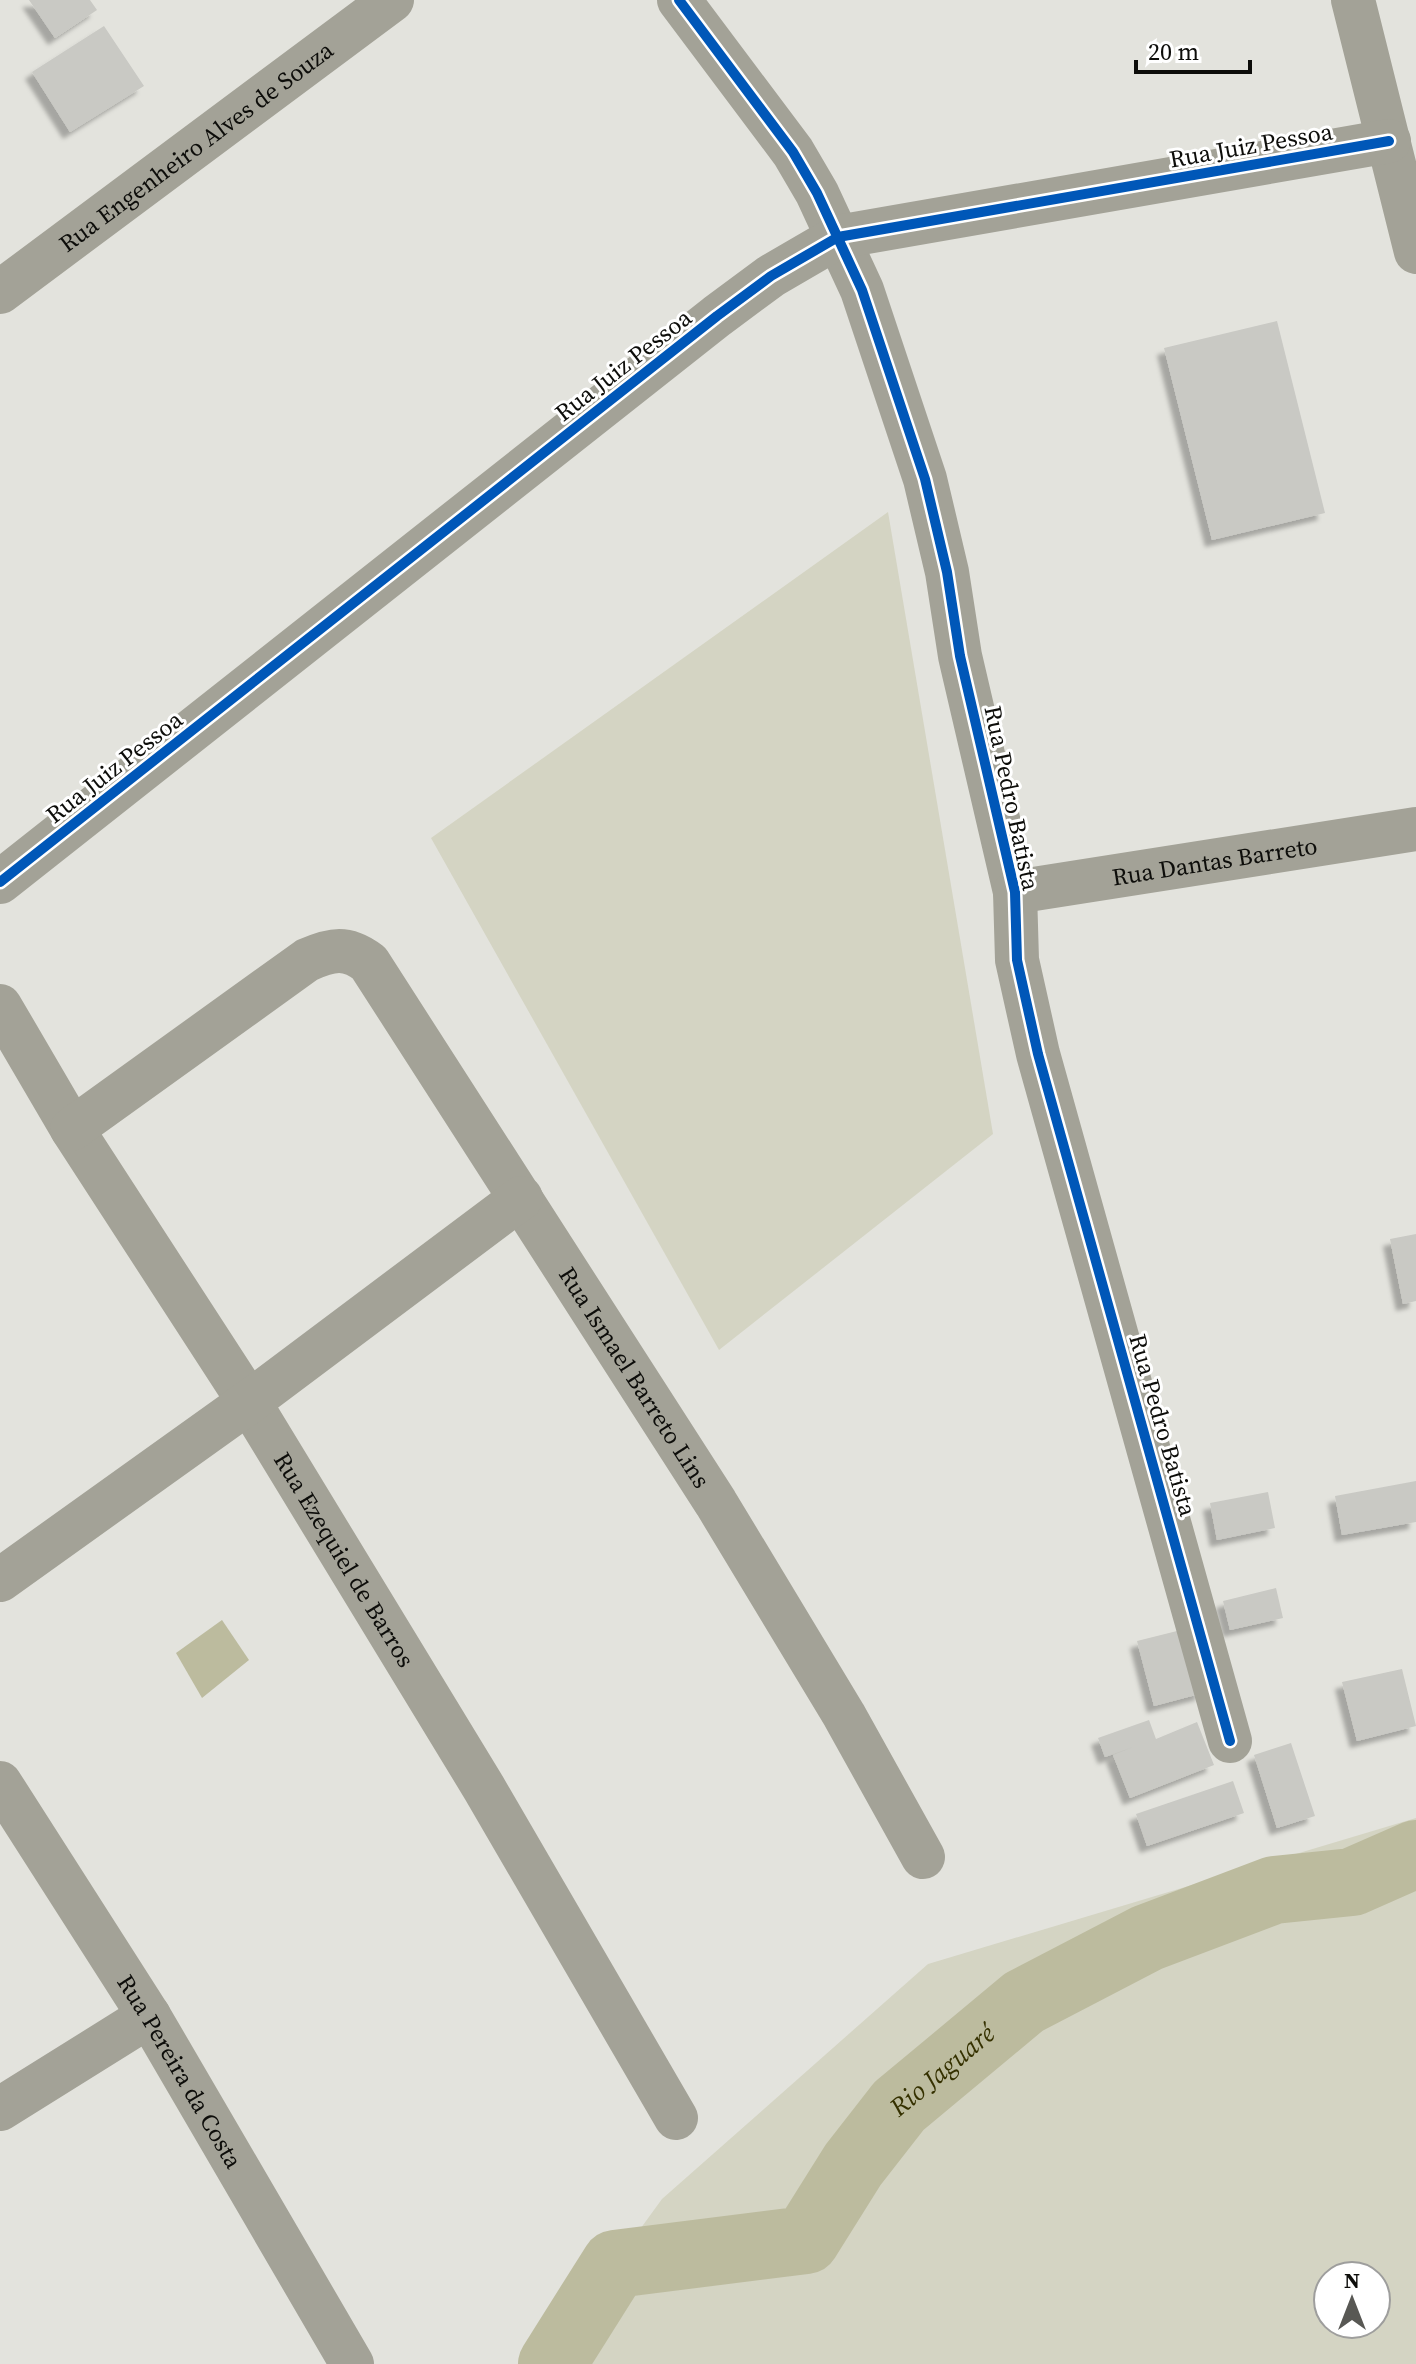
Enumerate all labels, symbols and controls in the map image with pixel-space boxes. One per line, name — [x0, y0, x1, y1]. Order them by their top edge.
scale bar — [1136, 24, 1250, 74]
street label: Rua Engenheiro Alves de Souza — [52, 33, 340, 259]
text: 20 m — [1148, 35, 1199, 68]
street label: Rua Juiz Pessoa — [1167, 114, 1336, 176]
street label: Rua Juiz Pessoa — [548, 301, 699, 429]
street label: Rua Juiz Pessoa — [39, 703, 190, 831]
street label: Rua Pedro Batista — [976, 703, 1048, 894]
street label: Rua Dantas Barreto — [1110, 828, 1320, 893]
street label: Rua Ismael Barreto Lins — [552, 1260, 718, 1494]
street label: Rua Pedro Batista — [1121, 1330, 1205, 1521]
street label: Rua Ezequiel de Barros — [267, 1445, 423, 1673]
street label: Rua Pereira da Costa — [110, 1968, 251, 2175]
water label: Rio Jaguaré — [881, 2015, 1003, 2125]
north arrow — [1312, 2260, 1392, 2340]
text: N — [1344, 2265, 1360, 2295]

